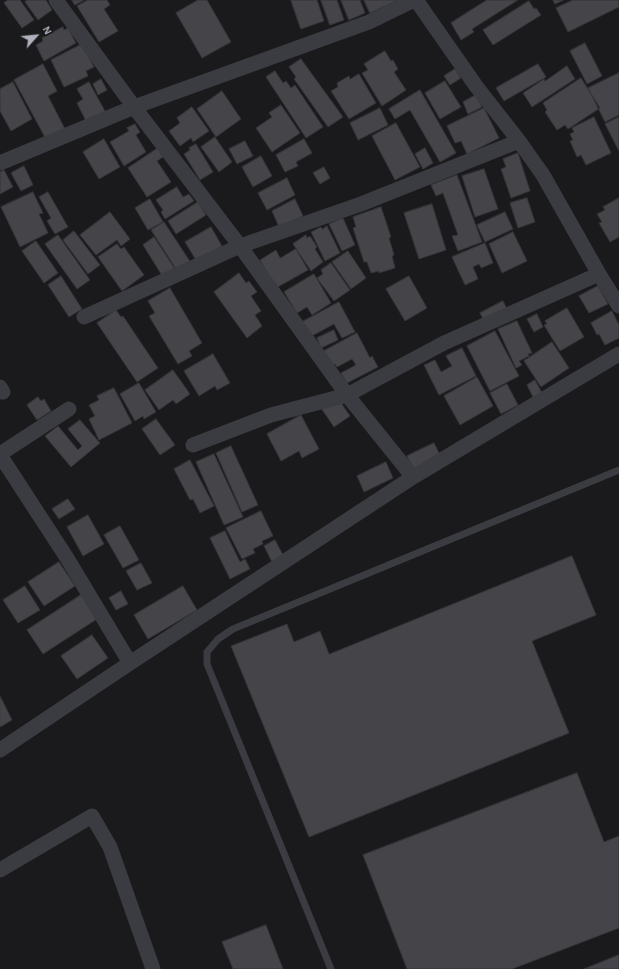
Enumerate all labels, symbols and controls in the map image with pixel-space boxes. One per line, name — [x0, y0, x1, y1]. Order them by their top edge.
north arrow — [16, 16, 56, 56]
text: N — [40, 24, 54, 36]

